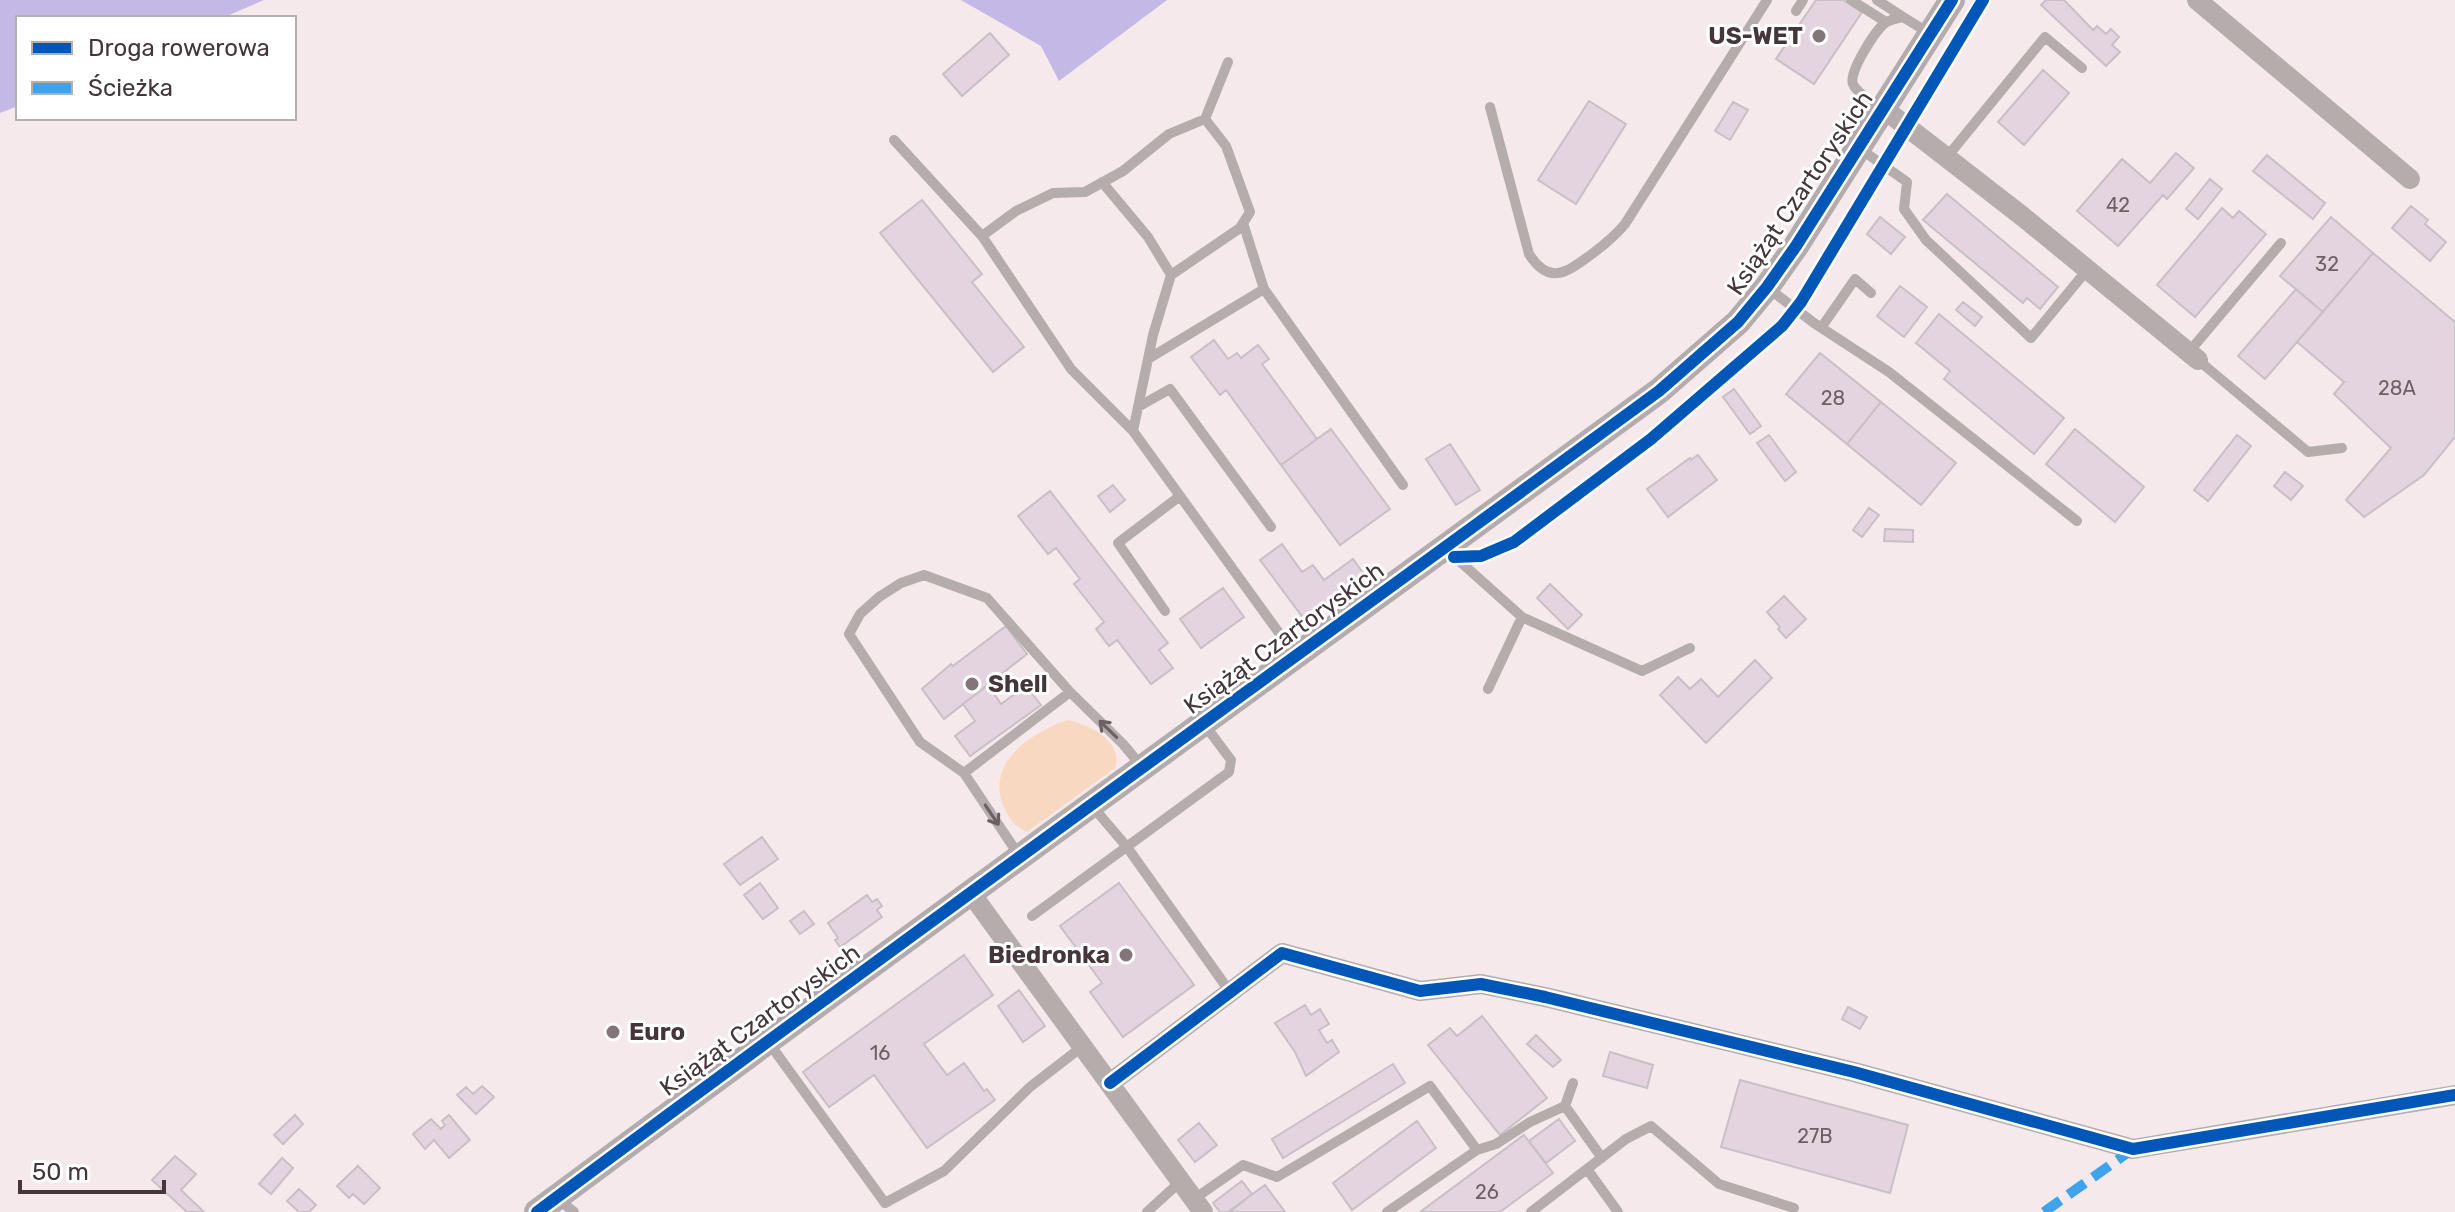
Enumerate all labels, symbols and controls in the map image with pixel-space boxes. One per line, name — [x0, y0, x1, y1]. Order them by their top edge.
legend — [16, 16, 296, 120]
place label: US-WET — [1708, 22, 1803, 50]
marker: US-WET — [1810, 27, 1828, 45]
text: Droga rowerowa — [88, 34, 270, 62]
text: Ścieżka — [88, 74, 173, 102]
street label: Książąt Czartoryskich — [1721, 86, 1879, 300]
house number: 42 — [2106, 193, 2130, 217]
house number: 32 — [2315, 252, 2339, 276]
house number: 28A — [2378, 376, 2416, 400]
house number: 28 — [1821, 386, 1845, 410]
street label: Książąt Czartoryskich — [1179, 556, 1389, 720]
place label: Shell — [988, 670, 1048, 698]
marker: Shell — [963, 675, 981, 693]
one-way arrow — [1099, 720, 1118, 739]
one-way arrow — [983, 803, 1000, 825]
street label: Książąt Czartoryskich — [655, 938, 865, 1102]
place label: Biedronka — [988, 941, 1110, 969]
marker: Biedronka — [1117, 946, 1135, 964]
place label: Euro — [629, 1018, 685, 1046]
marker: Euro — [604, 1023, 622, 1041]
house number: 16 — [870, 1041, 890, 1065]
house number: 27B — [1797, 1124, 1833, 1148]
scale bar — [20, 1144, 164, 1194]
text: 50 m — [32, 1158, 89, 1186]
house number: 26 — [1475, 1180, 1499, 1204]

